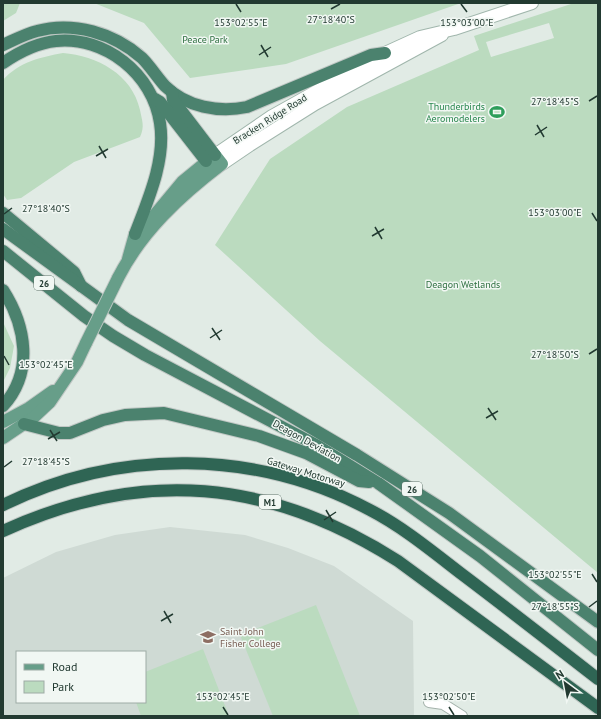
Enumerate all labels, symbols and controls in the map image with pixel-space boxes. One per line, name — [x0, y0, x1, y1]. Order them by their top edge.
text: 27°18'40"S — [307, 13, 355, 26]
text: 153°02'55"E — [214, 16, 268, 29]
text: 153°03'00"E — [440, 16, 494, 29]
park label: Peace Park — [182, 33, 228, 46]
street label: Bracken Ridge Road — [231, 91, 309, 147]
text: 27°18'45"S — [531, 95, 579, 108]
place label: Thunderbirds Aeromodelers — [426, 100, 485, 125]
sports icon: Thunderbirds Aeromodelers — [488, 103, 506, 121]
text: 27°18'40"S — [22, 202, 70, 215]
text: 153°03'00"E — [528, 206, 582, 219]
road number: 26 — [34, 276, 54, 290]
park label: Deagon Wetlands — [426, 278, 500, 291]
text: 27°18'50"S — [531, 348, 579, 361]
text: 153°02'45"E — [19, 358, 73, 371]
street label: Deagon Deviation — [271, 417, 343, 465]
street label: Gateway Motorway — [265, 454, 347, 490]
text: 27°18'45"S — [22, 455, 70, 468]
road number: 26 — [402, 482, 422, 496]
road number: M1 — [259, 495, 281, 509]
text: 153°02'55"E — [528, 568, 582, 581]
text: 27°18'55"S — [531, 600, 579, 613]
place label: Saint John Fisher College — [220, 625, 281, 650]
school or university icon: Saint John Fisher College — [199, 628, 217, 646]
legend — [16, 651, 146, 703]
text: Road — [52, 659, 77, 674]
north arrow — [545, 663, 585, 703]
text: N — [553, 667, 566, 682]
text: Park — [52, 679, 74, 694]
text: 153°02'45"E — [196, 690, 250, 703]
text: 153°02'50"E — [422, 690, 476, 703]

